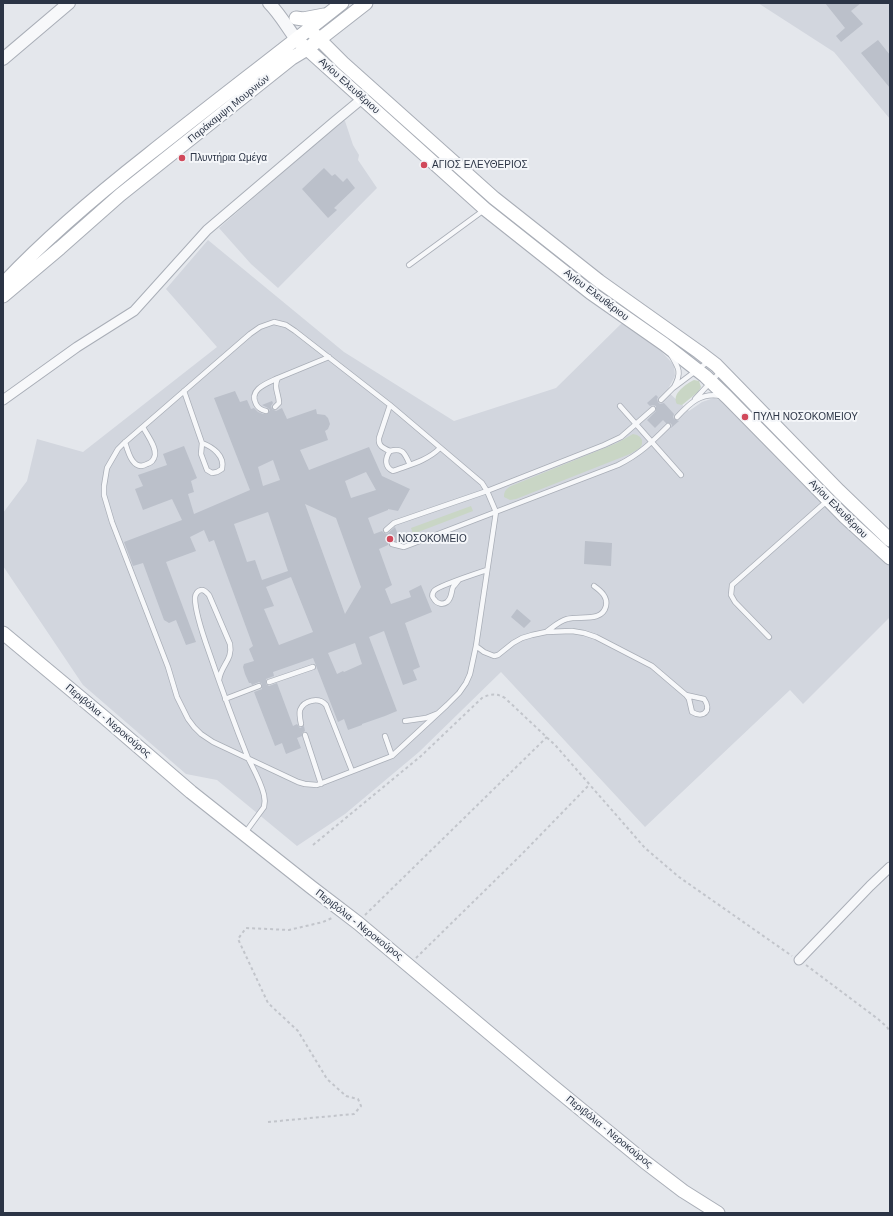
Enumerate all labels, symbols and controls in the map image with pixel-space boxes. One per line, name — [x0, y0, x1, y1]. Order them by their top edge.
street label: Αγίου Ελευθέριου — [316, 55, 382, 117]
street label: Παράκαμψη Μουρνιών — [186, 72, 272, 146]
place label: Πλυντήρια Ωμέγα — [190, 152, 267, 164]
marker: Πλυντήρια Ωμέγα — [177, 153, 187, 163]
place label: ΑΓΙΟΣ ΕΛΕΥΘΕΡΙΟΣ — [432, 159, 528, 171]
marker: ΑΓΙΟΣ ΕΛΕΥΘΕΡΙΟΣ — [419, 160, 429, 170]
street label: Αγίου Ελευθέριου — [561, 267, 631, 323]
place label: ΠΥΛΗ ΝΟΣΟΚΟΜΕΙΟΥ — [753, 411, 858, 423]
marker: ΠΥΛΗ ΝΟΣΟΚΟΜΕΙΟΥ — [740, 412, 750, 422]
street label: Αγίου Ελευθέριου — [806, 477, 870, 541]
place label: ΝΟΣΟΚΟΜΕΙΟ — [398, 533, 467, 545]
marker: ΝΟΣΟΚΟΜΕΙΟ — [385, 534, 395, 544]
street label: Περιβόλια - Νεροκούρος — [63, 682, 153, 760]
street label: Περιβόλια - Νεροκούρος — [313, 887, 405, 963]
street label: Περιβόλια - Νεροκούρος — [563, 1094, 655, 1170]

